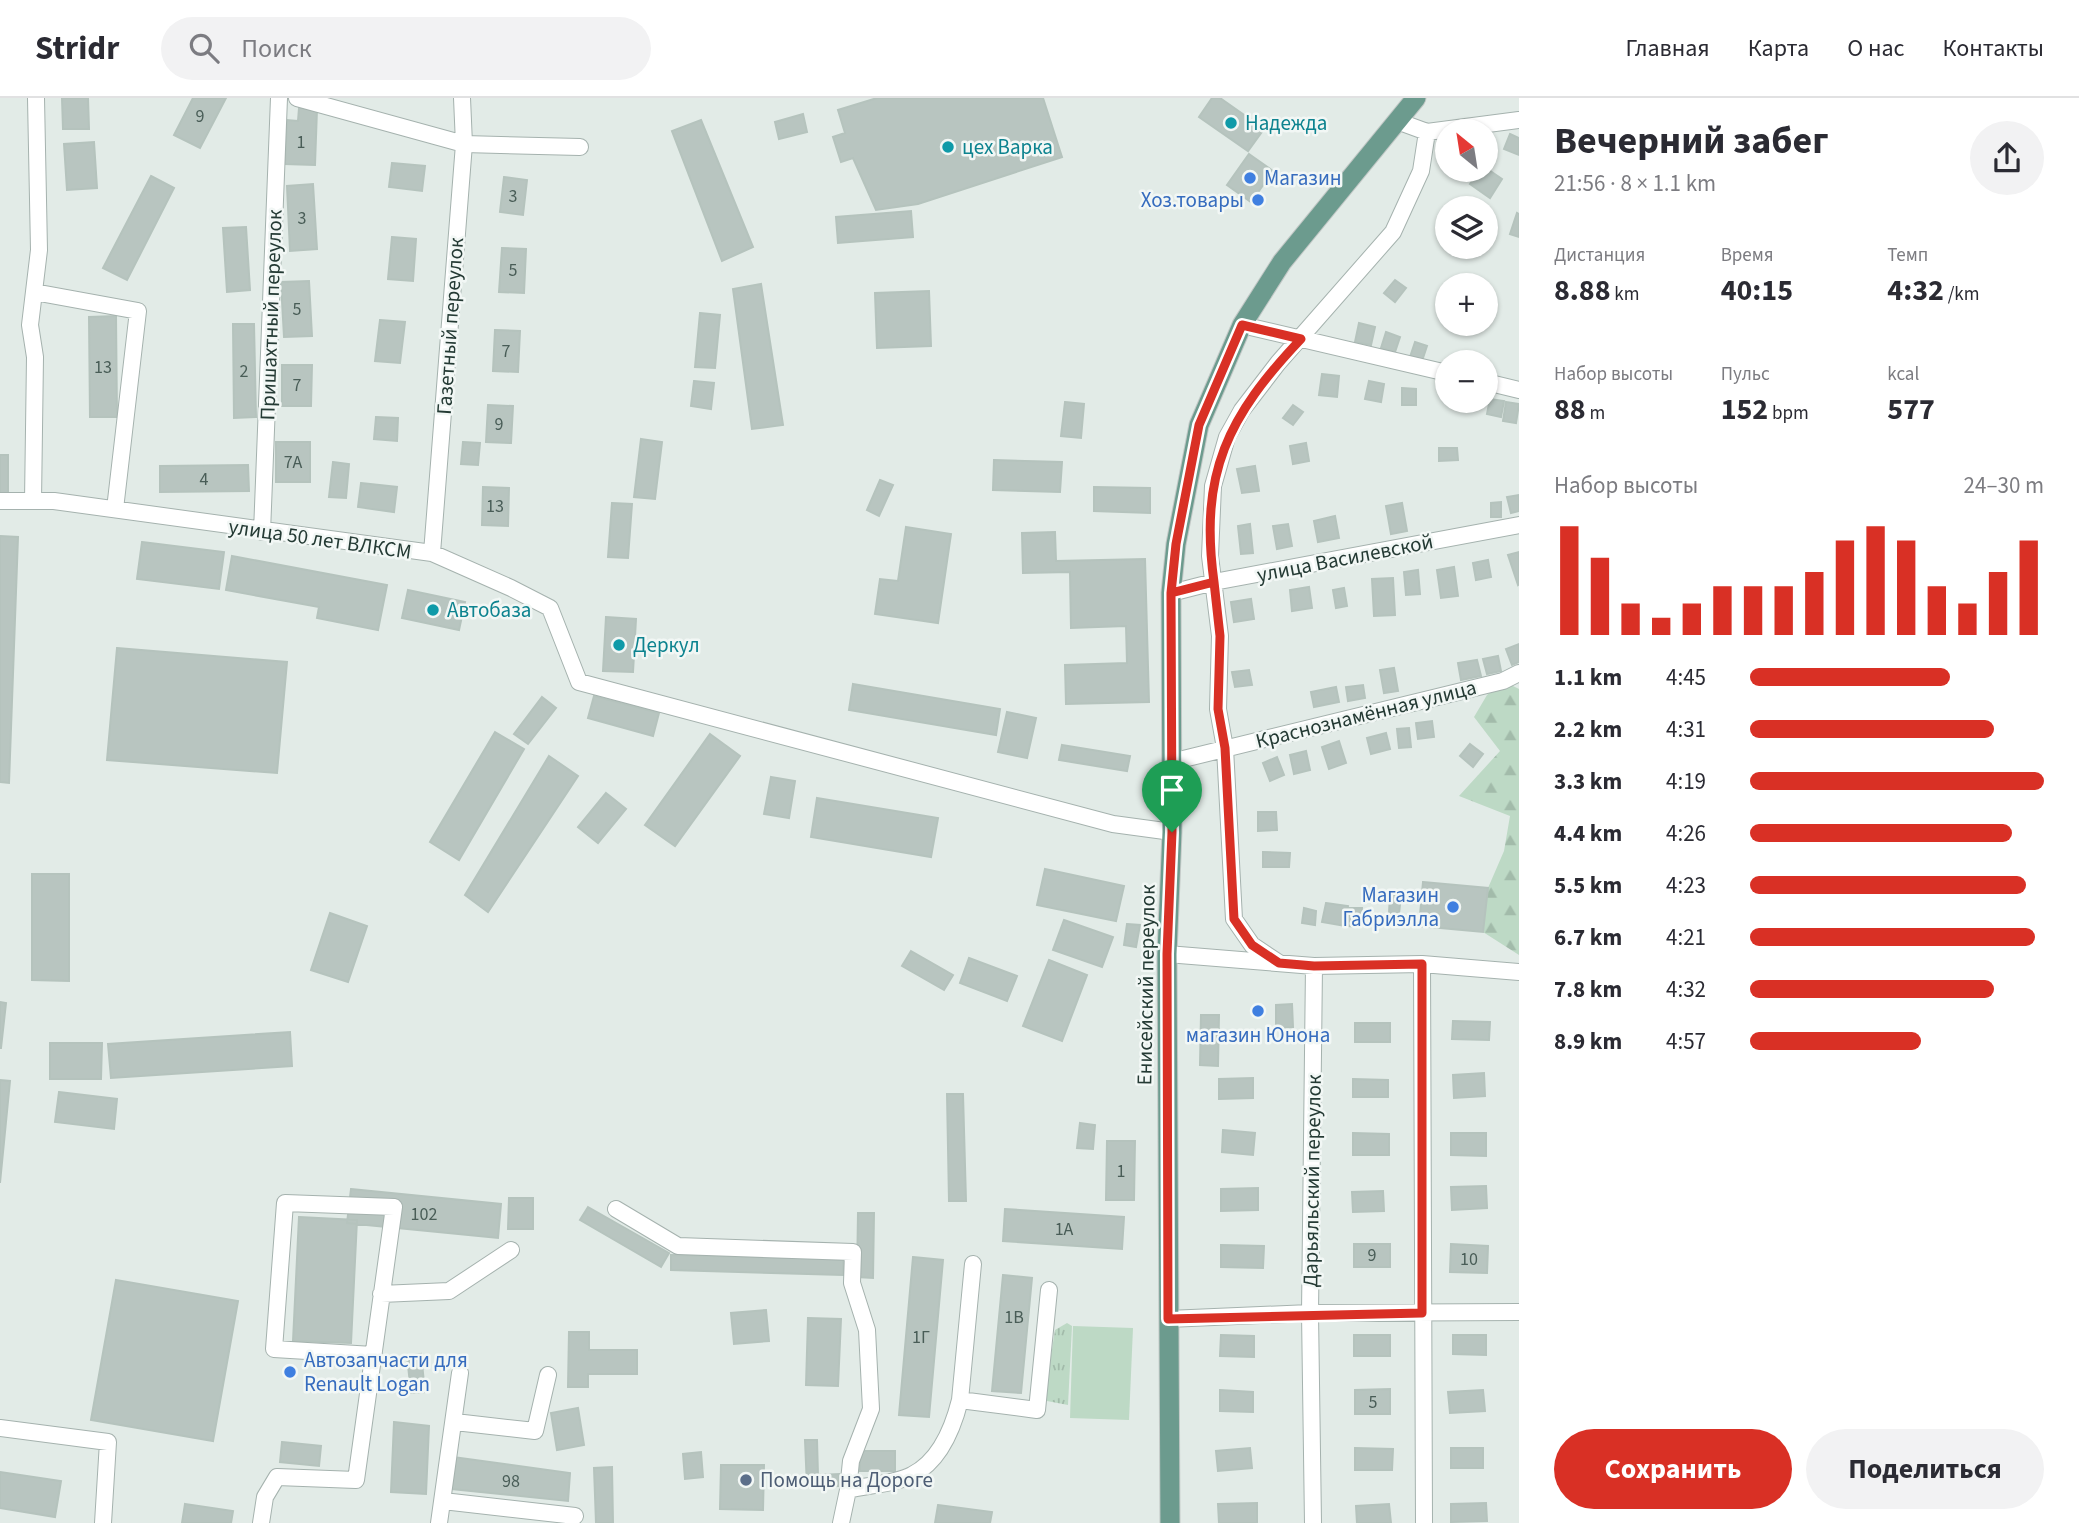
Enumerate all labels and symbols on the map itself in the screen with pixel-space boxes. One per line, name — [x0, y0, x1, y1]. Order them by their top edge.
house number: 9 — [196, 104, 205, 129]
place label: Надежда — [1245, 108, 1327, 138]
marker: Надежда — [1223, 115, 1239, 131]
north arrow — [1435, 119, 1498, 182]
house number: 1 — [297, 130, 305, 155]
place label: цех Варка — [962, 132, 1053, 162]
marker: цех Варка — [940, 139, 956, 155]
place label: Магазин — [1264, 163, 1342, 193]
marker: Магазин — [1242, 170, 1258, 186]
house number: 3 — [509, 184, 518, 209]
place label: Хоз.товары — [1141, 185, 1244, 215]
marker: Хоз.товары — [1250, 192, 1266, 208]
house number: 3 — [298, 206, 307, 231]
street label: Пришахтный переулок — [252, 209, 290, 421]
street label: Газетный переулок — [429, 236, 471, 416]
house number: 5 — [509, 258, 518, 283]
house number: 5 — [293, 297, 302, 322]
house number: 7 — [502, 339, 511, 364]
house number: 13 — [94, 355, 112, 380]
house number: 2 — [240, 359, 249, 384]
house number: 7 — [293, 373, 302, 398]
house number: 9 — [495, 412, 504, 437]
house number: 7А — [284, 450, 303, 475]
house number: 4 — [200, 467, 209, 492]
house number: 13 — [486, 494, 504, 519]
street label: улица 50 лет ВЛКСМ — [227, 511, 413, 567]
street label: улица Василевской — [1254, 526, 1436, 590]
place label: Автобаза — [447, 595, 531, 625]
marker: Автобаза — [425, 602, 441, 618]
place label: Деркул — [633, 630, 700, 660]
marker: Деркул — [611, 637, 627, 653]
street label: Краснознамённая улица — [1253, 672, 1479, 756]
pin — [1142, 760, 1202, 832]
place label: Магазин Габриэлла — [1342, 880, 1439, 934]
street label: Енисейский переулок — [1129, 884, 1163, 1086]
marker: Магазин Габриэлла — [1445, 899, 1461, 915]
marker: магазин Юнона — [1250, 1003, 1266, 1019]
place label: магазин Юнона — [1186, 1020, 1330, 1050]
street label: Дарьяльский переулок — [1295, 1074, 1329, 1288]
house number: 1 — [1117, 1159, 1125, 1184]
house number: 102 — [411, 1202, 437, 1227]
house number: 1А — [1055, 1217, 1074, 1242]
house number: 9 — [1368, 1243, 1377, 1268]
house number: 10 — [1460, 1247, 1478, 1272]
house number: 1В — [1004, 1305, 1024, 1330]
house number: 1Г — [912, 1325, 930, 1350]
place label: Автозапчасти для Renault Logan — [304, 1345, 468, 1399]
marker: Автозапчасти для Renault Logan — [282, 1364, 298, 1380]
house number: 5 — [1369, 1390, 1378, 1415]
place label: Помощь на Дороге — [760, 1465, 933, 1495]
house number: 98 — [502, 1469, 520, 1494]
marker: Помощь на Дороге — [738, 1472, 754, 1488]

